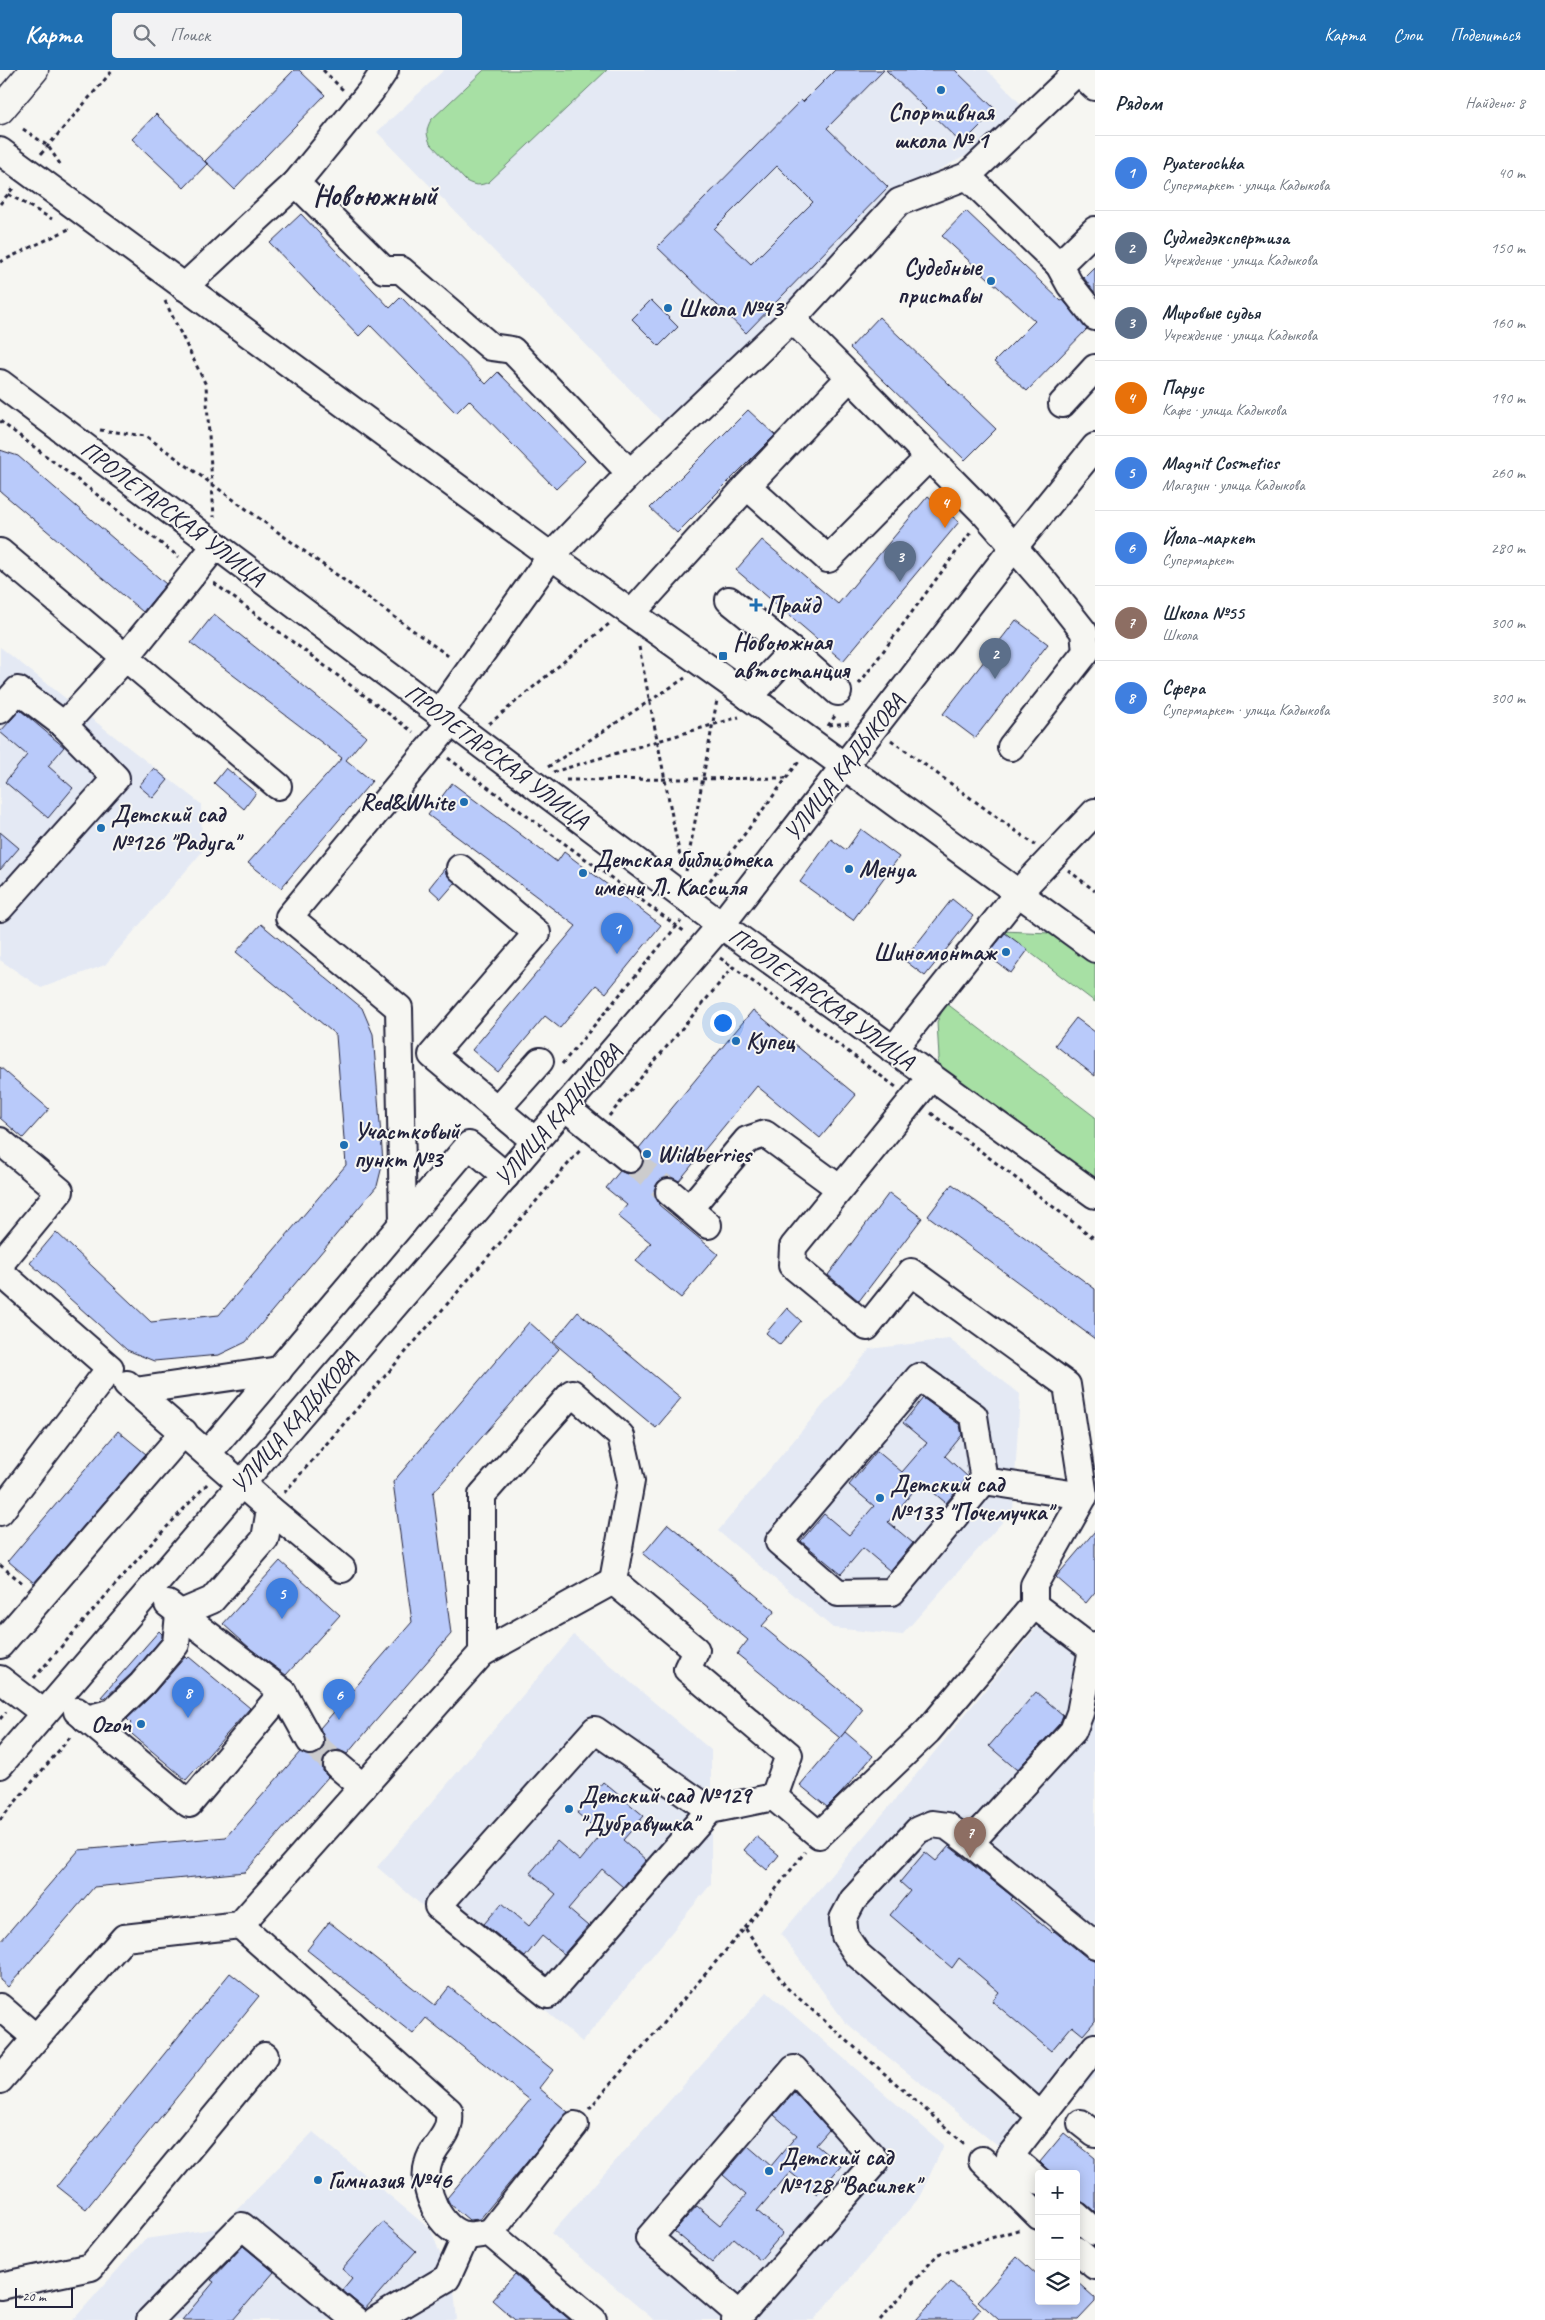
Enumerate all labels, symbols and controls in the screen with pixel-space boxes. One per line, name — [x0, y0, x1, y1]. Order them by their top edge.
search box — [112, 13, 462, 58]
text: Карта — [25, 20, 82, 50]
icon: search — [130, 21, 158, 49]
text: Поиск — [170, 23, 210, 47]
text: Карта — [1324, 24, 1365, 46]
text: Слои — [1393, 24, 1422, 46]
text: Поделиться — [1450, 24, 1520, 46]
marker: Спортивная школа № 1 — [935, 84, 947, 96]
text: Рядом — [1115, 90, 1162, 116]
text: Найдено: 8 — [1465, 93, 1525, 113]
place label: Спортивная школа № 1 — [888, 97, 995, 155]
text: Pyaterochka — [1162, 151, 1243, 175]
text: 1 — [1127, 163, 1135, 183]
text: 40 m — [1498, 163, 1525, 183]
text: Супермаркет · улица Кадыкова — [1162, 175, 1329, 195]
district label: Новоюжный — [313, 177, 439, 214]
text: Судмедэкспертиза — [1162, 226, 1289, 250]
text: 2 — [1127, 238, 1135, 258]
text: 150 m — [1491, 238, 1525, 258]
text: Учреждение · улица Кадыкова — [1162, 250, 1317, 270]
place label: Судебные приставы — [897, 252, 983, 310]
marker: Судебные приставы — [985, 275, 997, 287]
place label: Школа №43 — [678, 293, 785, 323]
text: Мировые судья — [1162, 301, 1260, 325]
marker: Школа №43 — [662, 302, 674, 314]
text: 3 — [1127, 313, 1135, 333]
text: 160 m — [1491, 313, 1525, 333]
text: Учреждение · улица Кадыкова — [1162, 325, 1317, 345]
text: Парус — [1162, 376, 1204, 400]
text: 4 — [1127, 388, 1135, 408]
text: 190 m — [1491, 388, 1525, 408]
text: Кафе · улица Кадыкова — [1162, 400, 1286, 420]
street label: ПРОЛЕТАРСКАЯ УЛИЦА — [75, 434, 272, 593]
text: Magnit Cosmetics — [1162, 451, 1279, 475]
text: 5 — [1128, 463, 1134, 483]
text: 260 m — [1491, 463, 1525, 483]
text: Магазин · улица Кадыкова — [1162, 475, 1305, 495]
pin: 4 — [929, 487, 961, 528]
text: Йола-маркет — [1162, 526, 1254, 550]
text: 6 — [1127, 538, 1135, 558]
text: 280 m — [1491, 538, 1525, 558]
pin: 3 — [884, 541, 916, 582]
text: Супермаркет — [1162, 550, 1233, 570]
place label: Прайд — [766, 590, 822, 620]
marker: Прайд — [750, 599, 762, 611]
text: Школа №55 — [1162, 601, 1244, 625]
text: 7 — [1127, 613, 1135, 633]
text: 300 m — [1491, 613, 1525, 633]
text: Школа — [1162, 625, 1197, 645]
place label: Новоюжная автостанция — [733, 627, 851, 685]
pin: 2 — [979, 638, 1011, 679]
marker: Новоюжная автостанция — [717, 650, 729, 662]
text: Сфера — [1162, 676, 1205, 700]
street label: ПРОЛЕТАРСКАЯ УЛИЦА — [399, 677, 596, 836]
street label: УЛИЦА КАДЫКОВА — [777, 687, 911, 847]
text: 8 — [1127, 688, 1135, 708]
text: 300 m — [1491, 688, 1525, 708]
text: Супермаркет · улица Кадыкова — [1162, 700, 1329, 720]
place label: Red&White — [360, 787, 456, 817]
marker: Red&White — [458, 796, 470, 808]
place label: Детский сад №126 "Радуга" — [111, 799, 244, 857]
marker: Детский сад №126 "Радуга" — [95, 822, 107, 834]
place label: Детская библиотека имени Л. Кассиля — [593, 844, 774, 902]
place label: Менуа — [859, 854, 918, 884]
marker: Менуа — [843, 863, 855, 875]
marker: Детская библиотека имени Л. Кассиля — [577, 867, 589, 879]
pin: 1 — [601, 913, 633, 954]
street label: ПРОЛЕТАРСКАЯ УЛИЦА — [723, 920, 922, 1076]
place label: Шиномонтаж — [873, 937, 999, 967]
marker: Шиномонтаж — [1000, 946, 1012, 958]
your location — [710, 1010, 736, 1036]
place label: Купец — [746, 1026, 795, 1056]
marker: Купец — [730, 1035, 742, 1047]
street label: УЛИЦА КАДЫКОВА — [488, 1037, 629, 1192]
place label: Участковый пункт №3 — [354, 1116, 461, 1174]
marker: Участковый пункт №3 — [338, 1139, 350, 1151]
place label: Wildberries — [657, 1139, 753, 1169]
marker: Wildberries — [641, 1148, 653, 1160]
street label: УЛИЦА КАДЫКОВА — [224, 1344, 365, 1499]
place label: Детский сад №133 "Почемучка" — [890, 1469, 1057, 1527]
marker: Детский сад №133 "Почемучка" — [874, 1492, 886, 1504]
pin: 5 — [266, 1578, 298, 1619]
pin: 8 — [172, 1677, 204, 1718]
pin: 6 — [323, 1679, 355, 1720]
place label: Ozon — [91, 1709, 132, 1739]
marker: Ozon — [135, 1718, 147, 1730]
place label: Детский сад №129 "Дубравушка" — [579, 1780, 753, 1838]
marker: Детский сад №129 "Дубравушка" — [563, 1803, 575, 1815]
pin: 7 — [954, 1817, 986, 1858]
place label: Детский сад №128 "Василек" — [779, 2142, 925, 2200]
place label: Гимназия №46 — [328, 2165, 453, 2195]
marker: Детский сад №128 "Василек" — [763, 2165, 775, 2177]
map controls — [1035, 2170, 1080, 2305]
button: + — [1035, 2170, 1080, 2215]
marker: Гимназия №46 — [312, 2174, 324, 2186]
button: − — [1035, 2215, 1080, 2260]
button: layers — [1035, 2260, 1080, 2305]
scale bar — [15, 2285, 72, 2308]
text: 20 m — [22, 2288, 46, 2305]

